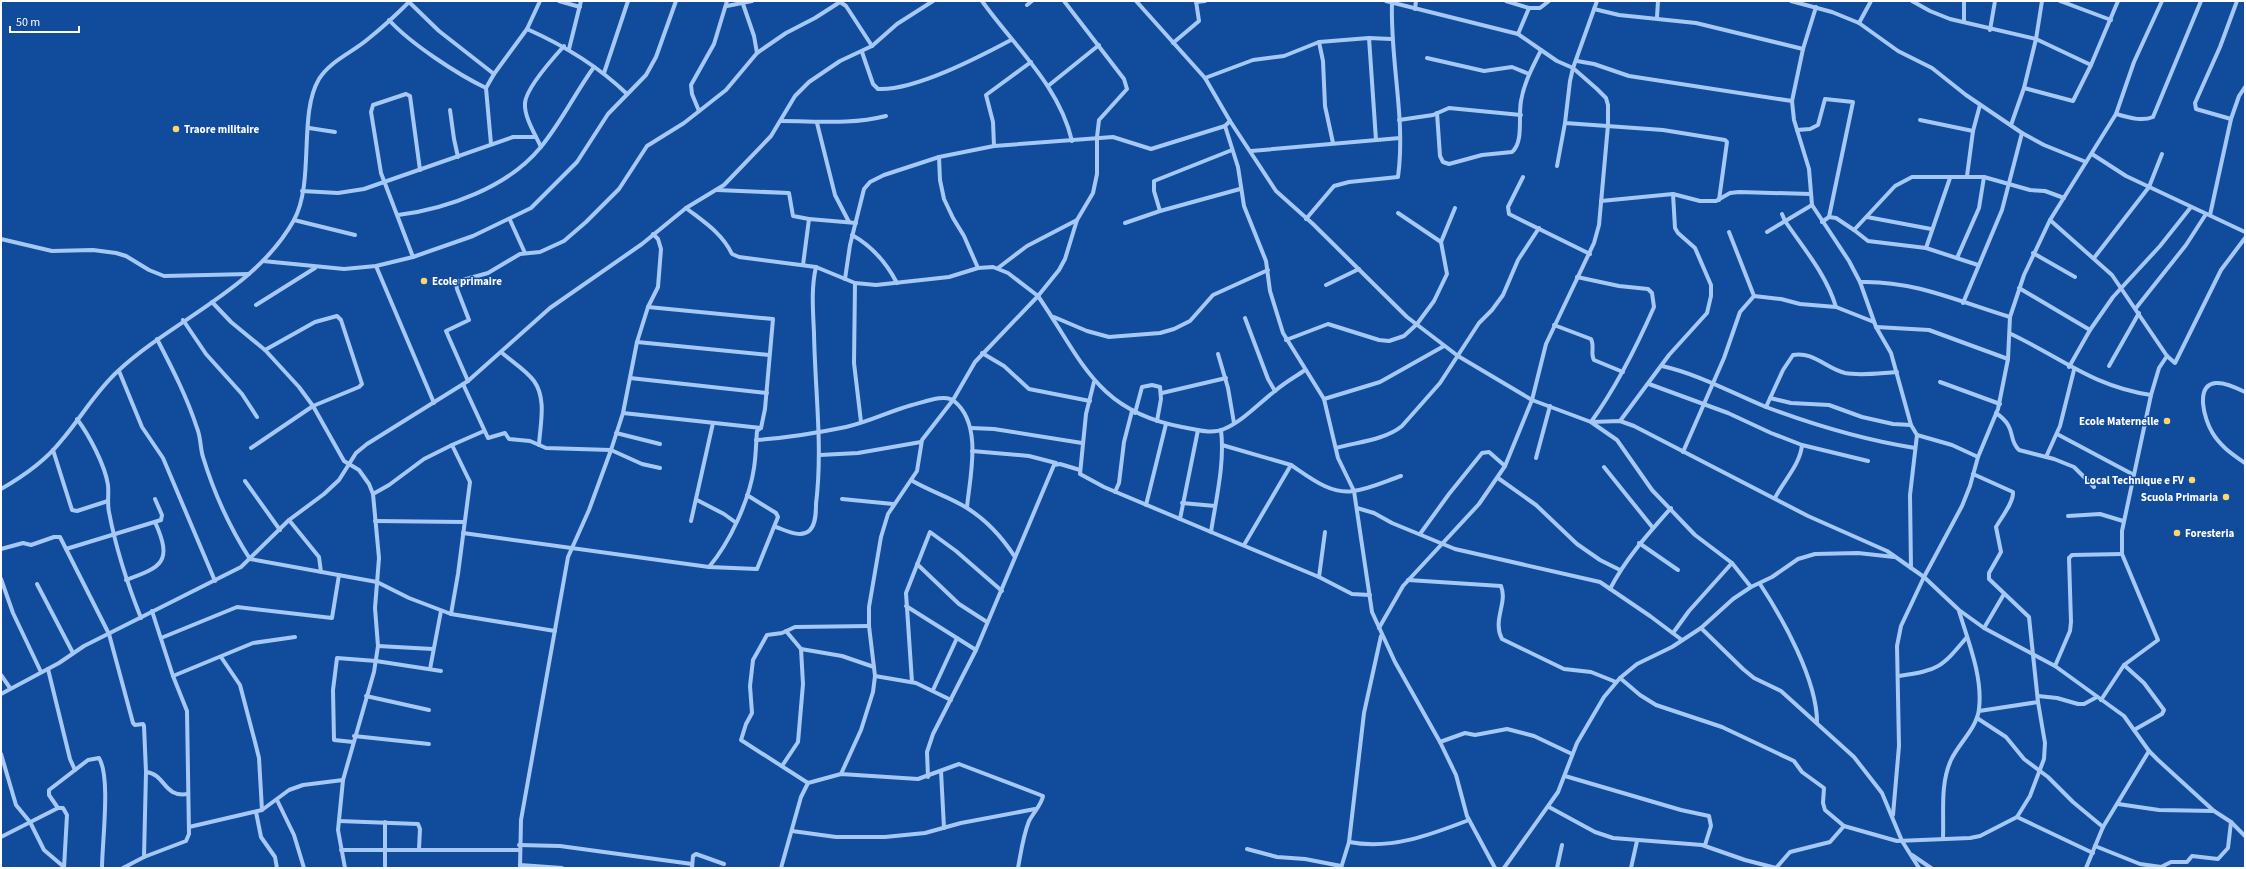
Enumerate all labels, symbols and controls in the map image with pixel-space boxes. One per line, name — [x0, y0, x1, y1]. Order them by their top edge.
scale bar — [10, 8, 79, 34]
text: 50 m — [16, 14, 40, 31]
place label: Traore militaire — [184, 122, 260, 137]
marker: Traore militaire — [171, 124, 181, 134]
place label: Ecole primaire — [432, 274, 502, 289]
marker: Ecole primaire — [419, 276, 429, 286]
place label: Ecole Maternelle — [2079, 414, 2159, 429]
marker: Ecole Maternelle — [2162, 416, 2172, 426]
place label: Local Technique e FV — [2084, 473, 2185, 488]
marker: Local Technique e FV — [2187, 475, 2197, 485]
place label: Scuola Primaria — [2141, 490, 2218, 505]
marker: Scuola Primaria — [2221, 492, 2231, 502]
place label: Foresteria — [2185, 526, 2234, 541]
marker: Foresteria — [2172, 528, 2182, 538]

